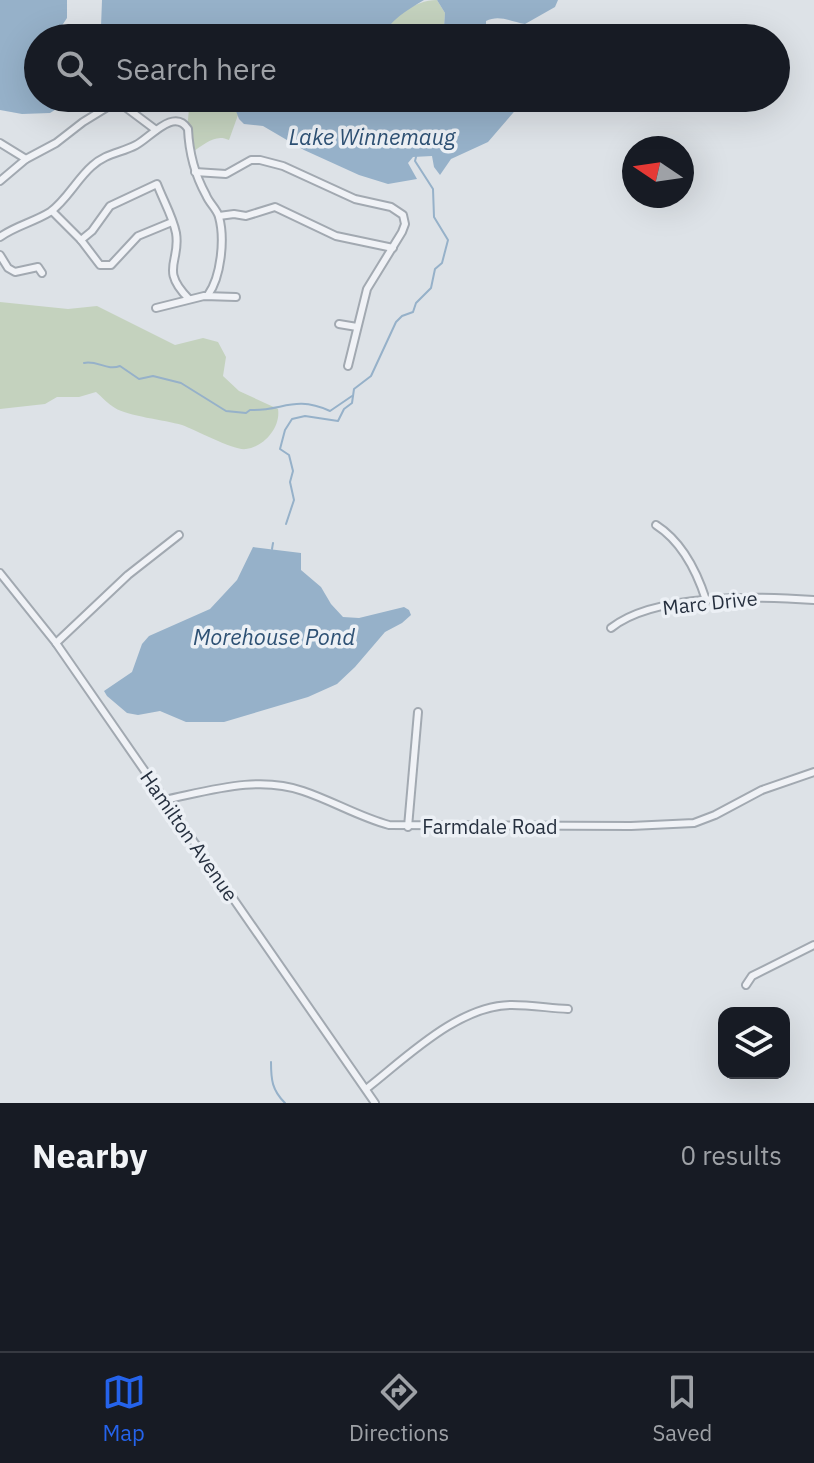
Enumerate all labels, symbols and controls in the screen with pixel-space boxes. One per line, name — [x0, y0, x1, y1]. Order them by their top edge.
search box — [24, 24, 790, 112]
icon: search — [52, 46, 96, 90]
text: Search here — [116, 49, 277, 88]
water label: Lake Winnemaug — [289, 122, 456, 151]
north arrow — [622, 136, 694, 208]
street label: Marc Drive — [661, 584, 759, 621]
water label: Morehouse Pond — [193, 622, 355, 651]
street label: Hamilton Avenue — [134, 765, 245, 906]
street label: Farmdale Road — [422, 813, 558, 840]
map controls — [718, 1007, 790, 1079]
button: layers — [718, 1007, 790, 1079]
text: Nearby — [32, 1133, 147, 1177]
text: 0 results — [680, 1138, 782, 1172]
tab: Map — [102, 1370, 146, 1447]
tab: Directions — [349, 1370, 449, 1447]
tab: Saved — [652, 1370, 712, 1447]

